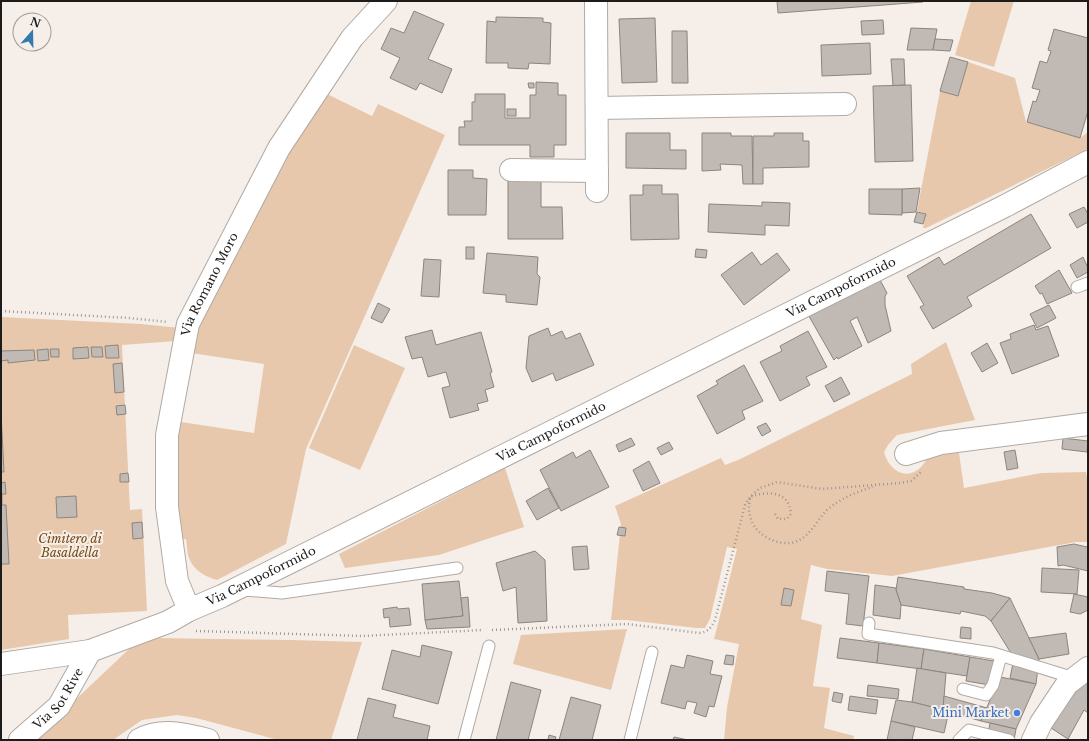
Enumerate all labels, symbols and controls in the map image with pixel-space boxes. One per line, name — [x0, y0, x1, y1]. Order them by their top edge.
north arrow — [12, 12, 52, 52]
text: N — [28, 14, 43, 31]
street label: Via Romano Moro — [178, 230, 241, 338]
street label: Via Campoformido — [783, 254, 898, 321]
street label: Via Campoformido — [493, 398, 608, 465]
park label: Cimitero di Basaldella — [38, 531, 103, 560]
street label: Via Campoformido — [203, 543, 318, 609]
street label: Via Sot Rive — [29, 665, 86, 733]
place label: Mini Market — [932, 705, 1009, 720]
marker: Mini Market — [1012, 708, 1022, 718]

